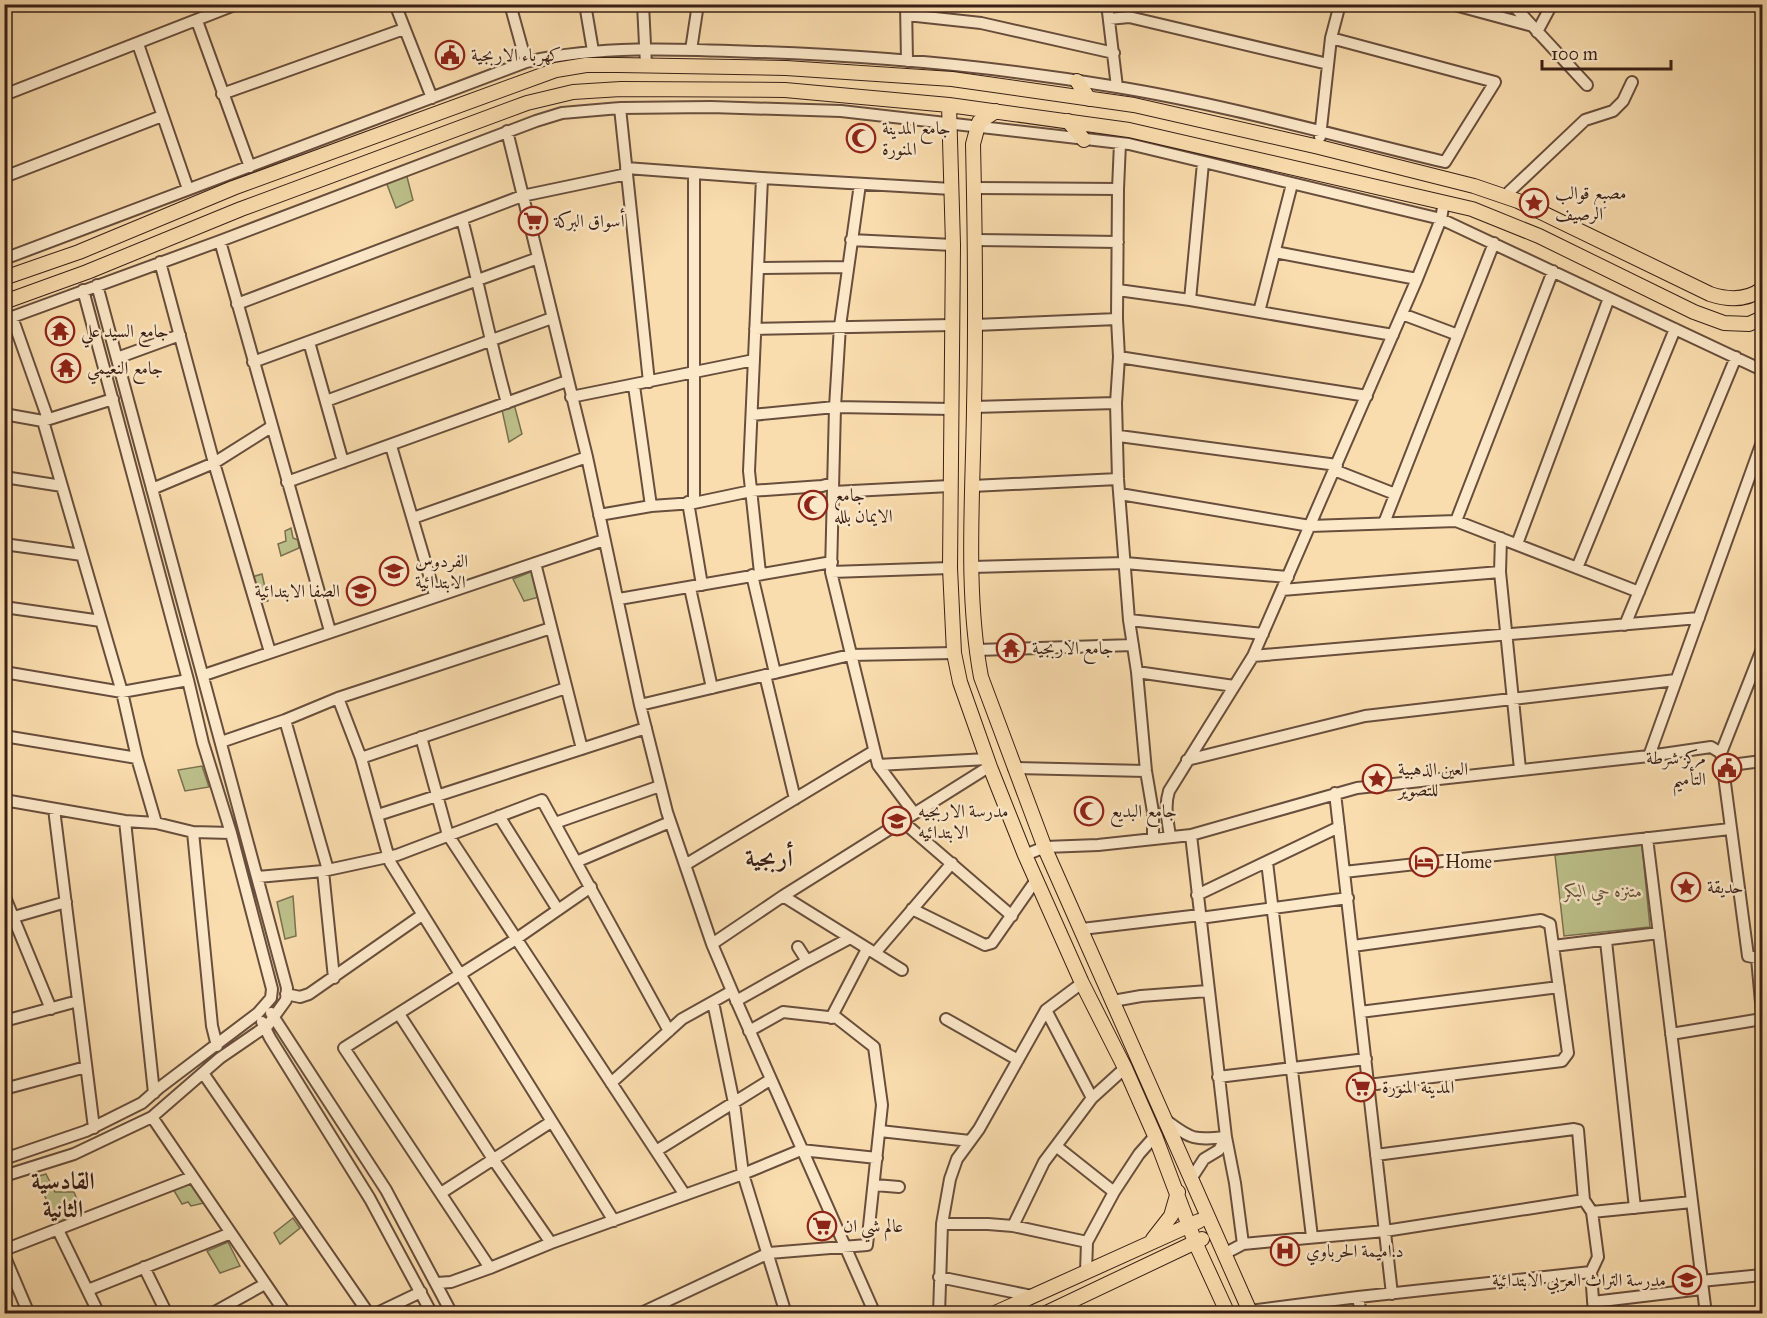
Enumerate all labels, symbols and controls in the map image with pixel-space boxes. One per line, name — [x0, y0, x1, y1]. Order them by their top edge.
scale bar — [1542, 33, 1671, 71]
public building icon: كهرباء الاربجية — [434, 39, 466, 71]
text: 100 m — [1551, 43, 1598, 65]
place label: كهرباء الاربجية — [471, 44, 561, 67]
place label: جامع المدينة المنورة — [882, 117, 951, 160]
mosque icon: جامع المدينة المنورة — [845, 122, 877, 154]
place label: مصبع قوالب الرصيف — [1555, 182, 1627, 225]
place icon: مصبع قوالب الرصيف — [1518, 187, 1550, 219]
supermarket icon: أسواق البركة — [517, 205, 549, 237]
place label: أسواق البركة — [553, 208, 625, 232]
temple icon: جامع السيد علي — [44, 315, 76, 347]
place label: جامع السيد علي — [81, 320, 169, 348]
temple icon: جامع النعيمي — [50, 352, 82, 384]
place label: جامع النعيمي — [87, 357, 163, 385]
place label: جامع الايمان بلله — [834, 484, 893, 527]
mosque icon: جامع الايمان بلله — [797, 489, 829, 521]
place label: الفردوس الابتدائية — [415, 550, 468, 593]
school or university icon: الفردوس الابتدائية — [378, 555, 410, 587]
school or university icon: الصفا الابتدائية — [345, 575, 377, 607]
place label: الصفا الابتدائية — [255, 580, 340, 602]
temple icon: جامع الاربجية — [995, 632, 1027, 664]
place label: جامع الاربجية — [1032, 637, 1114, 664]
place label: مركز شرطة التأميم — [1646, 747, 1706, 797]
public building icon: مركز شرطة التأميم — [1711, 752, 1743, 784]
place label: العين الذهبية للتصوير — [1396, 758, 1468, 801]
place icon: العين الذهبية للتصوير — [1361, 763, 1393, 795]
mosque icon: جامع البديع — [1073, 795, 1105, 827]
place label: مدرسة الاربجيه الابتدائيه — [918, 800, 1009, 843]
place label: جامع البديع — [1110, 800, 1177, 827]
school or university icon: مدرسة الاربجيه الابتدائيه — [881, 805, 913, 837]
district label: أربجية — [745, 841, 793, 873]
hotel icon: Home — [1408, 846, 1440, 878]
place label: Home — [1445, 851, 1492, 873]
place icon: حديقة — [1670, 871, 1702, 903]
place label: حديقة — [1707, 876, 1743, 898]
park label: متنزه حي البكر — [1563, 880, 1642, 906]
supermarket icon: المدينة المنورة — [1345, 1071, 1377, 1103]
place label: المدينة المنورة — [1382, 1076, 1455, 1099]
district label: القادسية الثانية — [31, 1166, 95, 1224]
supermarket icon: عالم شي ان — [806, 1210, 838, 1242]
place label: عالم شي ان — [843, 1215, 903, 1243]
hospital icon: د.اميمة الحرباوي — [1269, 1235, 1301, 1267]
place label: د.اميمة الحرباوي — [1306, 1240, 1404, 1266]
school or university icon: مدرسة التراث العربي الابتدائية — [1671, 1264, 1703, 1296]
place label: مدرسة التراث العربي الابتدائية — [1492, 1269, 1666, 1295]

